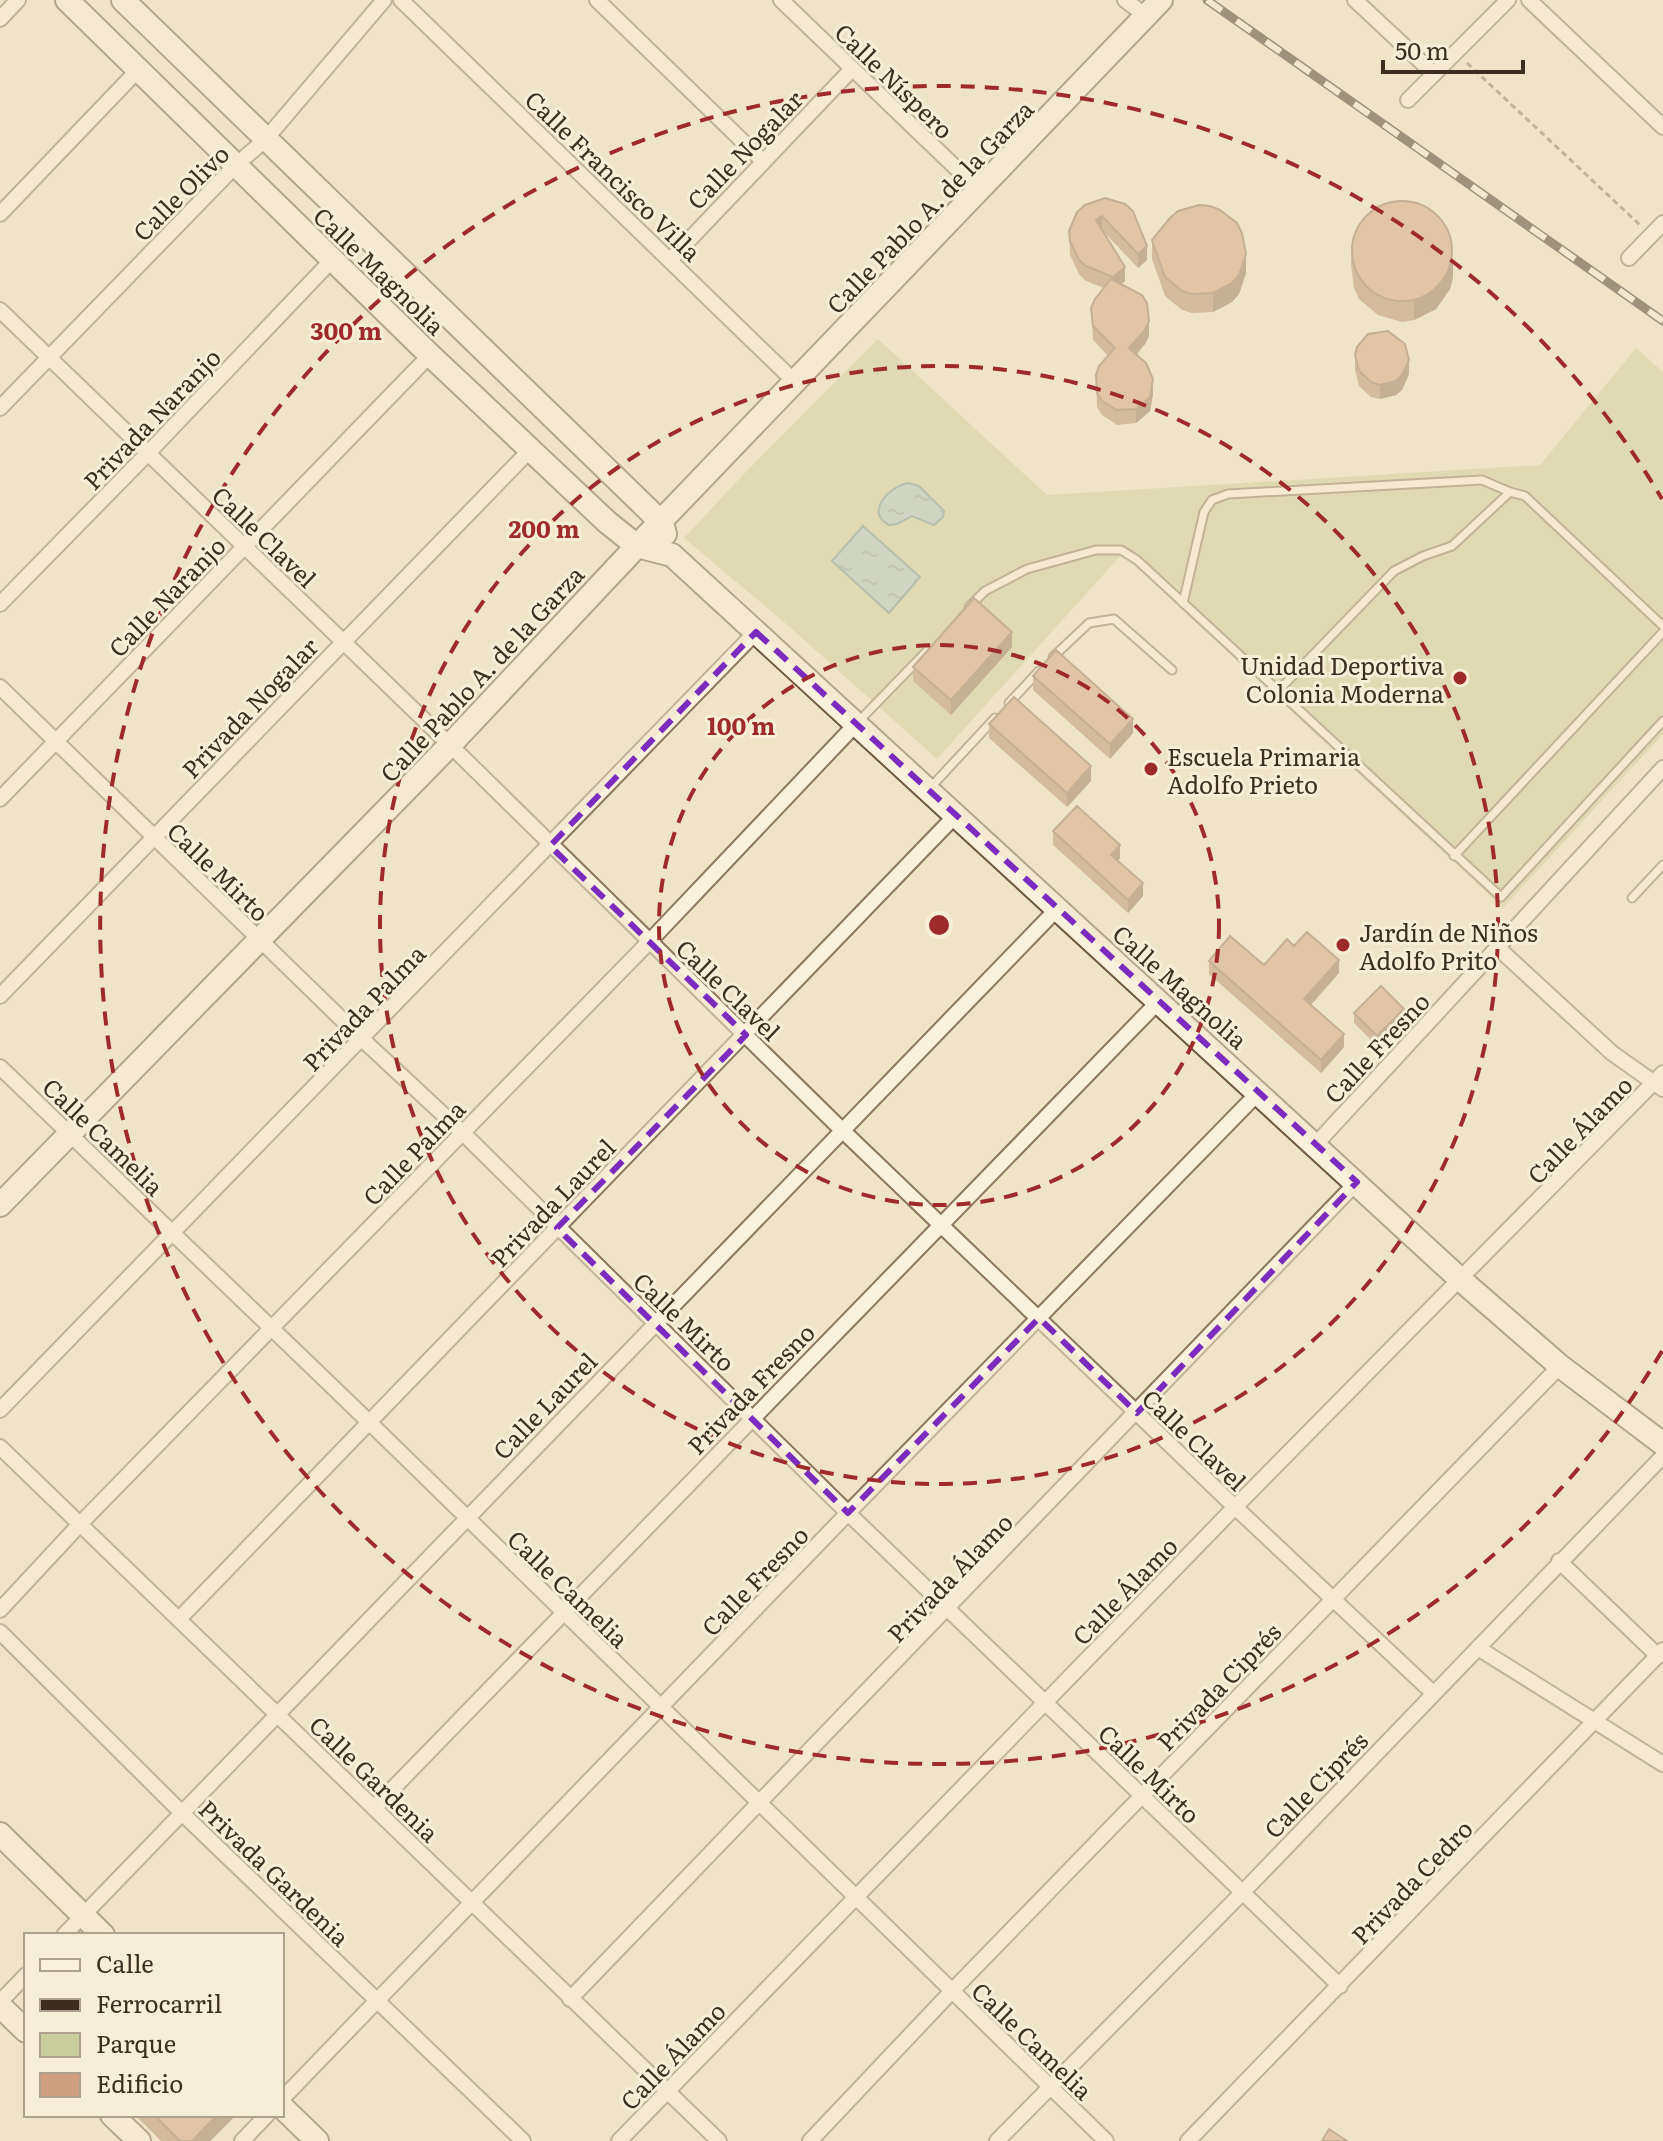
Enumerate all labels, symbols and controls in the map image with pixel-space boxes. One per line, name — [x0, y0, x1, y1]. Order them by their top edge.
street label: Calle Níspero — [828, 14, 962, 146]
scale bar — [1383, 24, 1523, 74]
text: 50 m — [1395, 32, 1449, 67]
street label: Calle Nogalar — [678, 81, 810, 216]
street label: Calle Francisco Villa — [518, 82, 710, 268]
street label: Calle Pablo A. de la Garza — [818, 91, 1041, 321]
street label: Calle Olivo — [124, 136, 236, 248]
street label: Calle Magnolia — [306, 198, 454, 342]
text: 300 m — [310, 312, 382, 347]
street label: Privada Naranjo — [74, 339, 228, 497]
street label: Calle Clavel — [205, 477, 325, 595]
text: 200 m — [508, 510, 580, 545]
street label: Calle Naranjo — [100, 528, 232, 664]
street label: Calle Pablo A. de la Garza — [371, 557, 591, 789]
street label: Privada Nogalar — [173, 628, 326, 785]
place label: Unidad Deportiva Colonia Moderna — [1240, 647, 1444, 710]
marker: Unidad Deportiva Colonia Moderna — [1451, 669, 1469, 687]
text: 100 m — [707, 707, 775, 742]
place label: Escuela Primaria Adolfo Prieto — [1167, 738, 1360, 801]
marker: Escuela Primaria Adolfo Prieto — [1142, 760, 1160, 778]
street label: Calle Mirto — [160, 813, 278, 929]
centre of rings — [925, 911, 953, 939]
place label: Jardín de Niños Adolfo Prito — [1359, 914, 1538, 977]
street label: Calle Magnolia — [1106, 916, 1256, 1056]
street label: Calle Clavel — [669, 930, 789, 1048]
street label: Privada Palma — [294, 936, 432, 1078]
marker: Jardín de Niños Adolfo Prito — [1334, 936, 1352, 954]
street label: Calle Fresno — [1315, 984, 1437, 1110]
street label: Calle Álamo — [1518, 1067, 1640, 1191]
street label: Calle Camelia — [36, 1069, 172, 1203]
street label: Calle Palma — [354, 1092, 472, 1212]
street label: Privada Laurel — [482, 1130, 622, 1274]
street label: Calle Mirto — [626, 1263, 744, 1379]
street label: Privada Fresno — [678, 1315, 822, 1461]
street label: Calle Laurel — [484, 1344, 604, 1466]
street label: Calle Clavel — [1135, 1380, 1255, 1498]
street label: Privada Álamo — [878, 1505, 1020, 1649]
street label: Calle Fresno — [693, 1517, 815, 1643]
street label: Calle Camelia — [501, 1521, 637, 1655]
street label: Calle Álamo — [1063, 1528, 1185, 1652]
street label: Privada Ciprés — [1148, 1614, 1288, 1758]
street label: Calle Gardenia — [302, 1707, 448, 1849]
street label: Calle Mirto — [1091, 1715, 1209, 1831]
street label: Calle Ciprés — [1255, 1723, 1375, 1845]
street label: Privada Gardenia — [192, 1791, 358, 1953]
street label: Privada Cedro — [1342, 1811, 1480, 1951]
legend — [24, 1933, 284, 2117]
text: Calle — [96, 1945, 154, 1980]
street label: Calle Camelia — [965, 1973, 1101, 2107]
text: Ferrocarril — [96, 1985, 222, 2020]
street label: Calle Álamo — [611, 1993, 733, 2117]
text: Parque — [96, 2025, 176, 2060]
text: Edificio — [96, 2065, 183, 2100]

